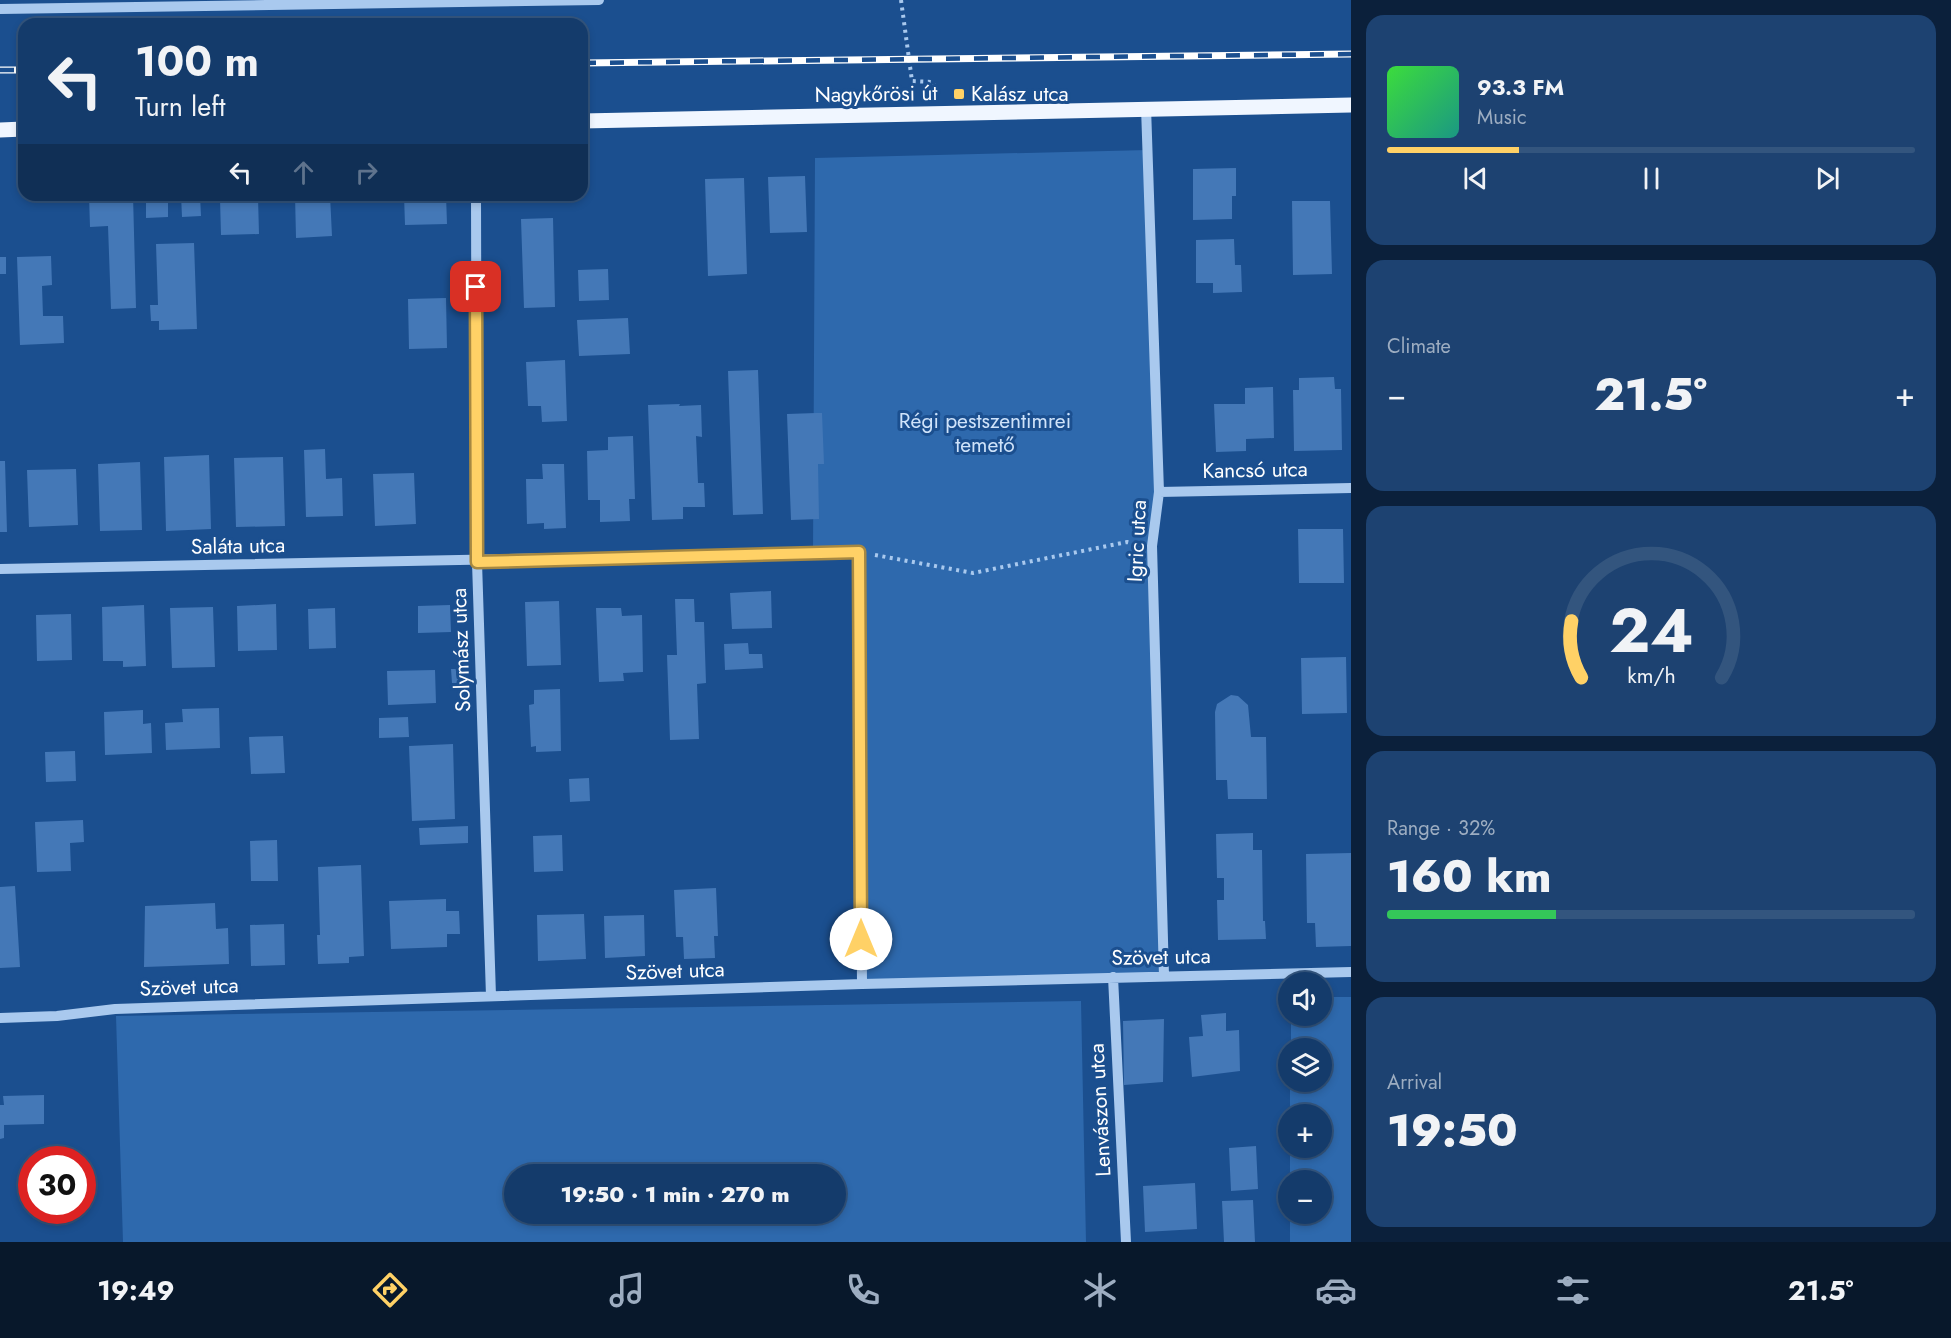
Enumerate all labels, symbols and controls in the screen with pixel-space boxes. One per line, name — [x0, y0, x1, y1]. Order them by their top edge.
text: 100 m — [135, 31, 259, 92]
icon: left — [36, 42, 114, 120]
text: 93.3 FM — [1477, 71, 1564, 103]
street label: Nagykőrösi út — [814, 78, 938, 110]
place label: Kalász utca — [971, 79, 1069, 109]
text: Turn left — [135, 87, 225, 126]
marker: Kalász utca — [952, 87, 966, 101]
text: Music — [1477, 103, 1527, 132]
icon: left — [224, 156, 257, 189]
icon: ahead — [287, 156, 320, 189]
icon: right — [350, 156, 383, 189]
icon: previous — [1459, 162, 1492, 195]
icon: pause — [1635, 162, 1668, 195]
icon: next — [1811, 162, 1844, 195]
pin — [450, 261, 501, 312]
icon: arrive — [459, 270, 492, 303]
text: Climate — [1387, 332, 1451, 361]
text: 21.5° — [1594, 362, 1707, 427]
text: − — [1387, 371, 1406, 418]
text: + — [1895, 371, 1915, 418]
park label: Régi pestszentimrei temető — [899, 406, 1071, 460]
street label: Kancsó utca — [1202, 454, 1308, 486]
street label: Igric utca — [1120, 499, 1154, 583]
street label: Saláta utca — [191, 530, 285, 562]
text: 24 — [1609, 585, 1693, 675]
street label: Solymász utca — [444, 587, 478, 713]
text: km/h — [1627, 660, 1675, 691]
text: Range · 32% — [1387, 814, 1495, 843]
text: 160 km — [1387, 844, 1551, 909]
position arrow — [829, 907, 893, 971]
street label: Szövet utca — [1111, 941, 1211, 973]
street label: Szövet utca — [625, 954, 725, 988]
street label: Szövet utca — [139, 970, 239, 1004]
map controls — [1278, 972, 1332, 1224]
button: sound — [1278, 972, 1332, 1026]
button: layers — [1278, 1038, 1332, 1092]
street label: Lenvászon utca — [1082, 1043, 1118, 1177]
text: Arrival — [1387, 1068, 1442, 1097]
text: 19:50 — [1387, 1098, 1518, 1163]
button: + — [1278, 1104, 1332, 1158]
speed limit sign: 30 — [18, 1146, 96, 1224]
button: − — [1278, 1170, 1332, 1224]
text: 19:50 · 1 min · 270 m — [560, 1178, 790, 1210]
icon: directions — [369, 1269, 411, 1311]
icon: music — [606, 1269, 648, 1311]
icon: phone — [842, 1269, 884, 1311]
icon: climate — [1079, 1269, 1121, 1311]
icon: car — [1315, 1269, 1357, 1311]
icon: filters — [1552, 1269, 1594, 1311]
text: 19:49 — [97, 1271, 175, 1310]
text: 21.5° — [1788, 1271, 1854, 1310]

